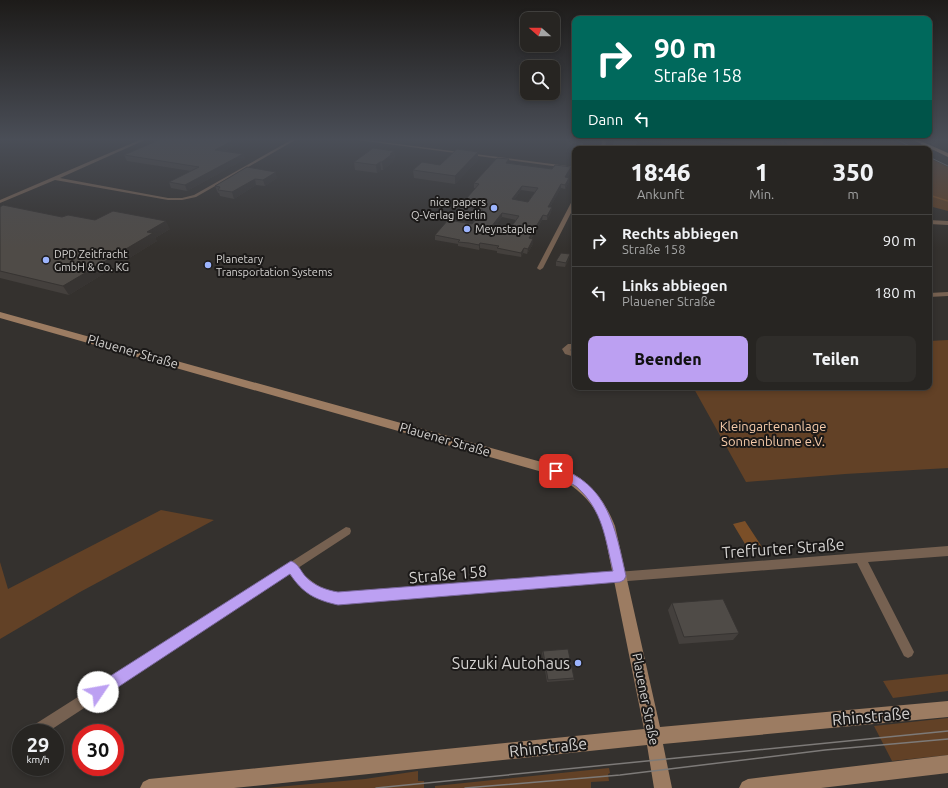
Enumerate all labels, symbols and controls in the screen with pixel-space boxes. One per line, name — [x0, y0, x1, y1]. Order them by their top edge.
north arrow — [520, 12, 560, 52]
map controls — [520, 12, 560, 100]
icon: right — [588, 32, 640, 84]
text: 90 m — [654, 32, 716, 63]
button: search — [520, 60, 560, 100]
text: Straße 158 — [654, 65, 742, 85]
icon: left — [631, 108, 653, 130]
text: Dann — [588, 111, 623, 128]
text: 18:46 — [631, 159, 691, 186]
text: 1 — [755, 159, 769, 186]
text: 350 — [833, 159, 873, 186]
text: Ankunft — [637, 187, 684, 201]
text: Min. — [749, 187, 774, 201]
text: m — [848, 187, 859, 201]
place label: nice papers Q-Verlag Berlin — [411, 196, 486, 221]
marker: nice papers Q-Verlag Berlin — [489, 203, 499, 213]
place label: Meynstapler — [475, 223, 537, 235]
marker: Meynstapler — [462, 224, 472, 234]
text: Rechts abbiegen — [622, 225, 739, 242]
icon: right — [588, 230, 610, 252]
text: 90 m — [883, 232, 916, 249]
text: Straße 158 — [622, 242, 686, 256]
place label: DPD Zeitfracht GmbH & Co. KG — [54, 248, 129, 273]
place label: Planetary Transportation Systems — [216, 253, 332, 278]
marker: DPD Zeitfracht GmbH & Co. KG — [41, 255, 51, 265]
marker: Planetary Transportation Systems — [203, 260, 213, 270]
text: Links abbiegen — [622, 277, 727, 294]
icon: left — [588, 282, 610, 304]
text: 180 m — [874, 284, 916, 301]
text: Plauener Straße — [622, 294, 716, 308]
street label: Plauener Straße — [86, 331, 180, 371]
button: Beenden — [588, 336, 748, 382]
button: Teilen — [756, 336, 916, 382]
street label: Plauener Straße — [398, 419, 492, 459]
park label: Kleingartenanlage Sonnenblume e.V. — [720, 419, 826, 448]
pin — [539, 454, 573, 488]
icon: arrive — [545, 460, 567, 482]
street label: Treffurter Straße — [721, 535, 845, 561]
street label: Straße 158 — [408, 562, 488, 586]
street label: Plauener Straße — [630, 652, 662, 746]
place label: Suzuki Autohaus — [452, 654, 570, 672]
marker: Suzuki Autohaus — [573, 658, 583, 668]
position arrow — [77, 671, 119, 713]
street label: Rhinstraße — [831, 704, 911, 728]
speed limit sign: 30 — [72, 724, 124, 776]
text: 29 — [27, 733, 49, 756]
street label: Rhinstraße — [508, 734, 588, 760]
text: km/h — [26, 754, 50, 765]

